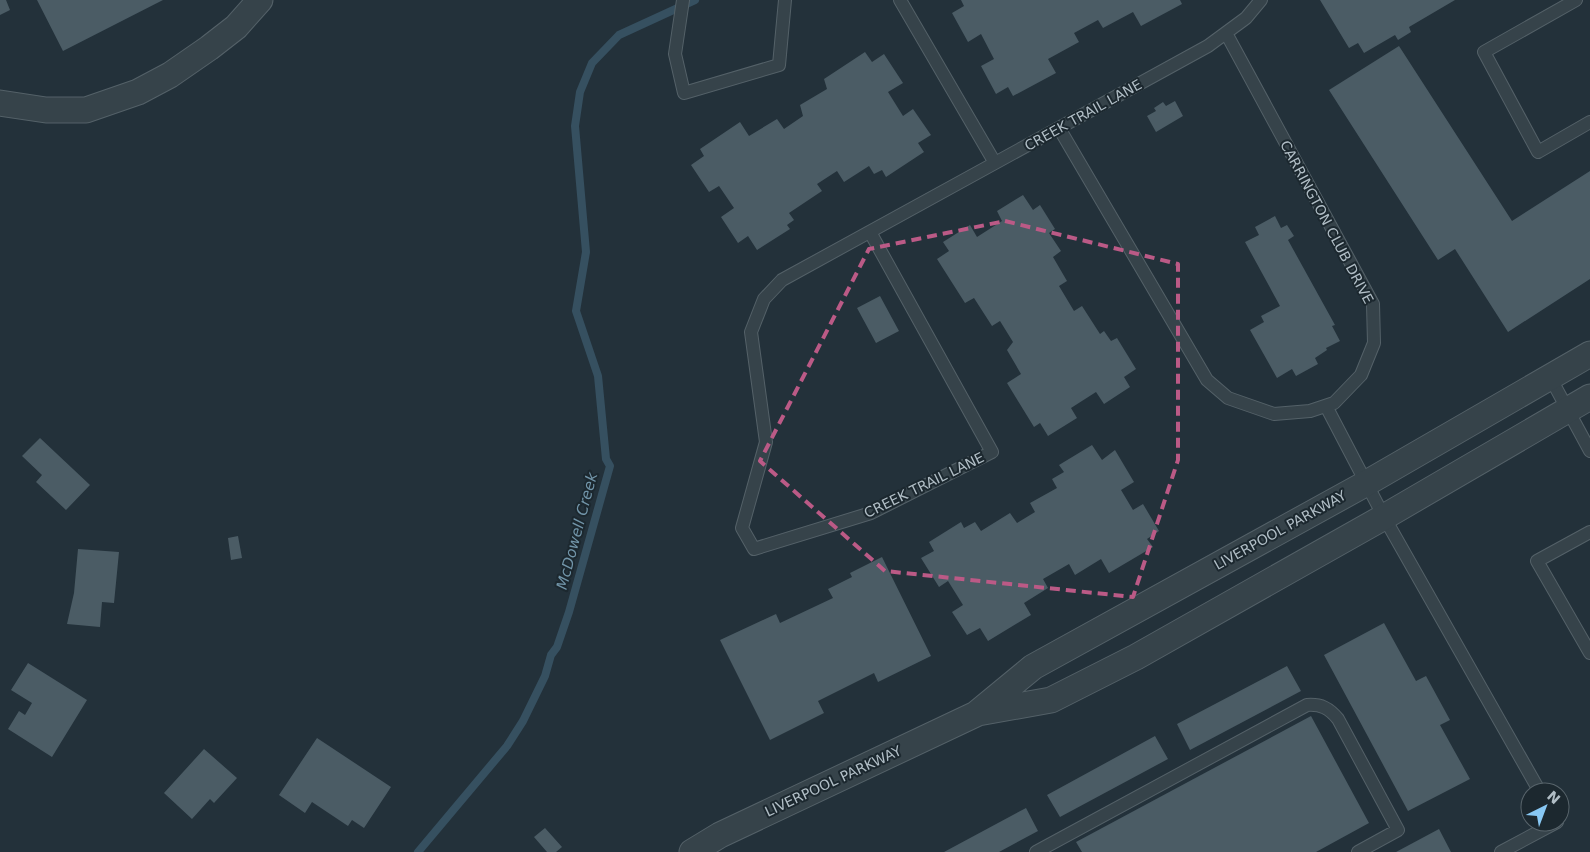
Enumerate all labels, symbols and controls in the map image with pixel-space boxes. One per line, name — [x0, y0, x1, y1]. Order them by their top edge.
street label: CREEK TRAIL LANE — [1022, 76, 1144, 154]
street label: CARRINGTON CLUB DRIVE — [1277, 138, 1377, 306]
street label: CREEK TRAIL LANE — [861, 449, 987, 521]
water label: McDowell Creek — [553, 469, 602, 591]
street label: LIVERPOOL PARKWAY — [1211, 487, 1349, 573]
street label: LIVERPOOL PARKWAY — [762, 742, 904, 820]
north arrow — [1520, 782, 1570, 832]
text: N — [1544, 787, 1563, 807]

